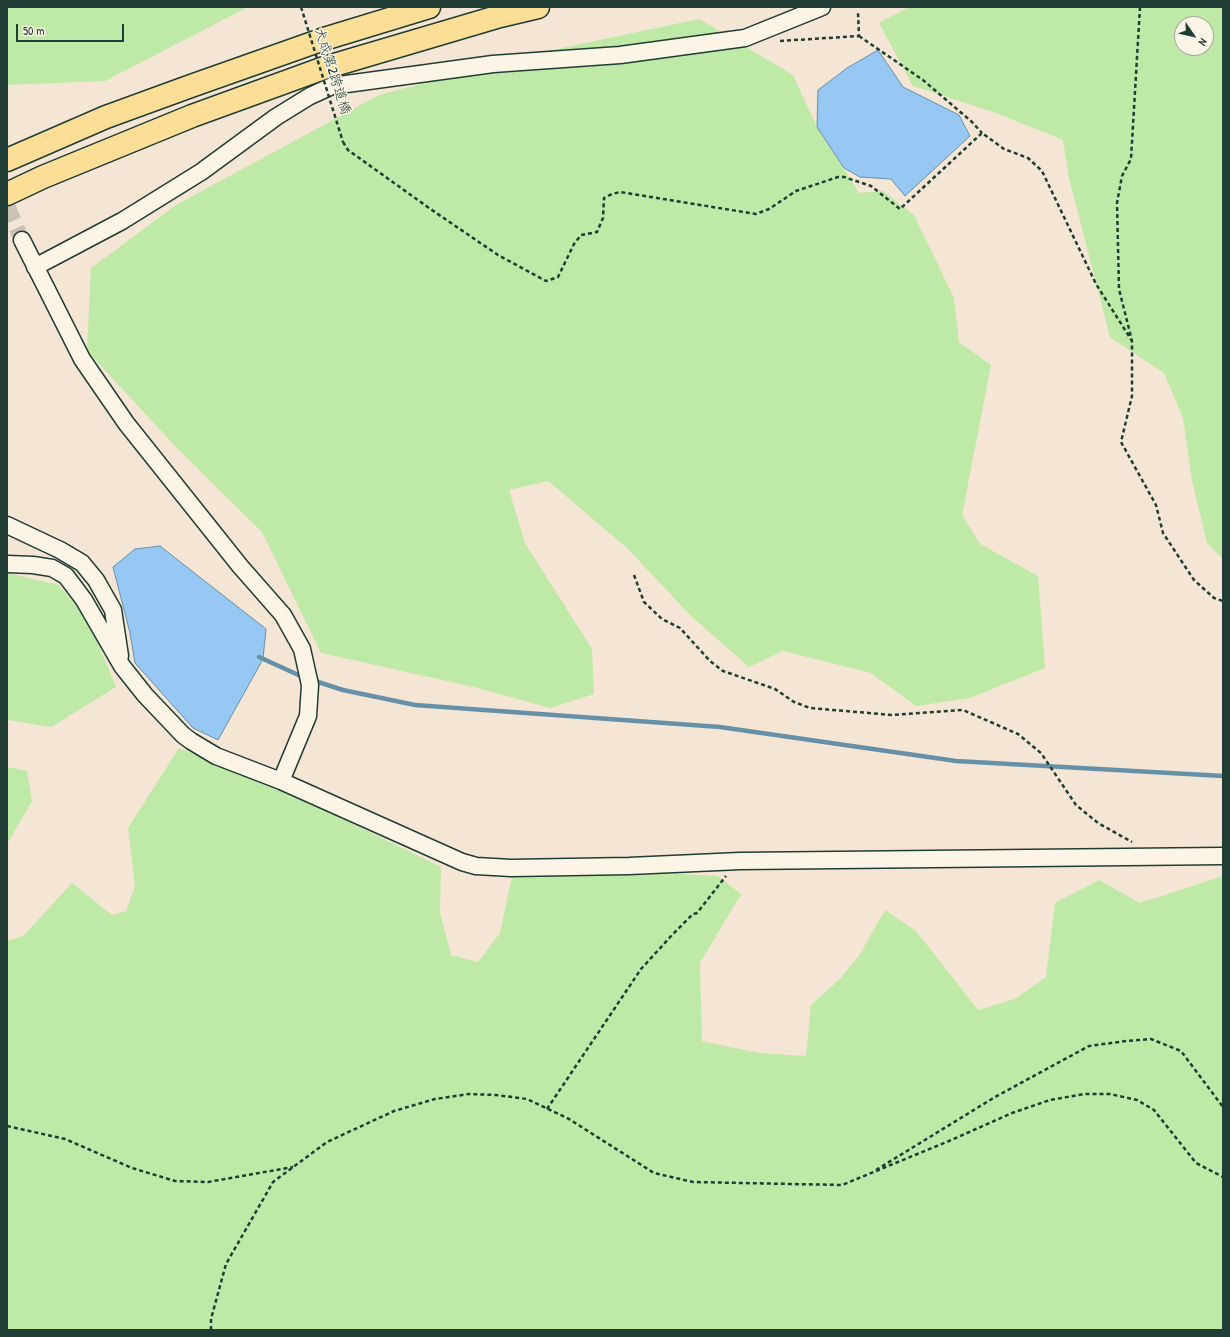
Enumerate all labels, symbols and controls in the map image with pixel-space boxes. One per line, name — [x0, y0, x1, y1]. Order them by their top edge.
scale bar — [18, 16, 126, 42]
north arrow — [1174, 16, 1214, 56]
text: 50 m — [23, 22, 44, 39]
street label: 犬成第2跨道橋 — [310, 25, 354, 117]
text: N — [1196, 36, 1211, 48]

